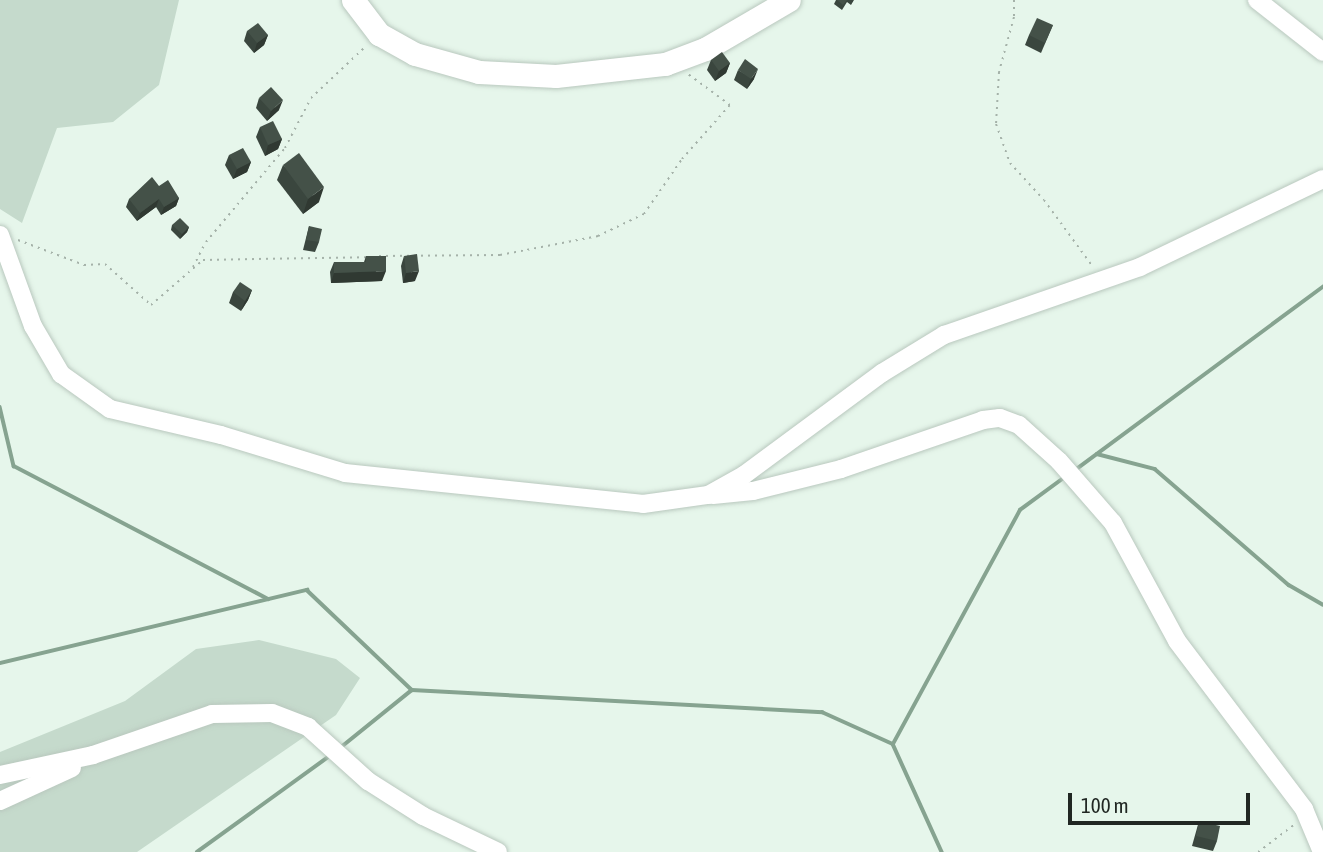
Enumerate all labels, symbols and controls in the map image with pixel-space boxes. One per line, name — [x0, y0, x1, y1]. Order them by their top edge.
scale bar — [1071, 778, 1253, 822]
text: 100 m — [1081, 793, 1129, 817]

